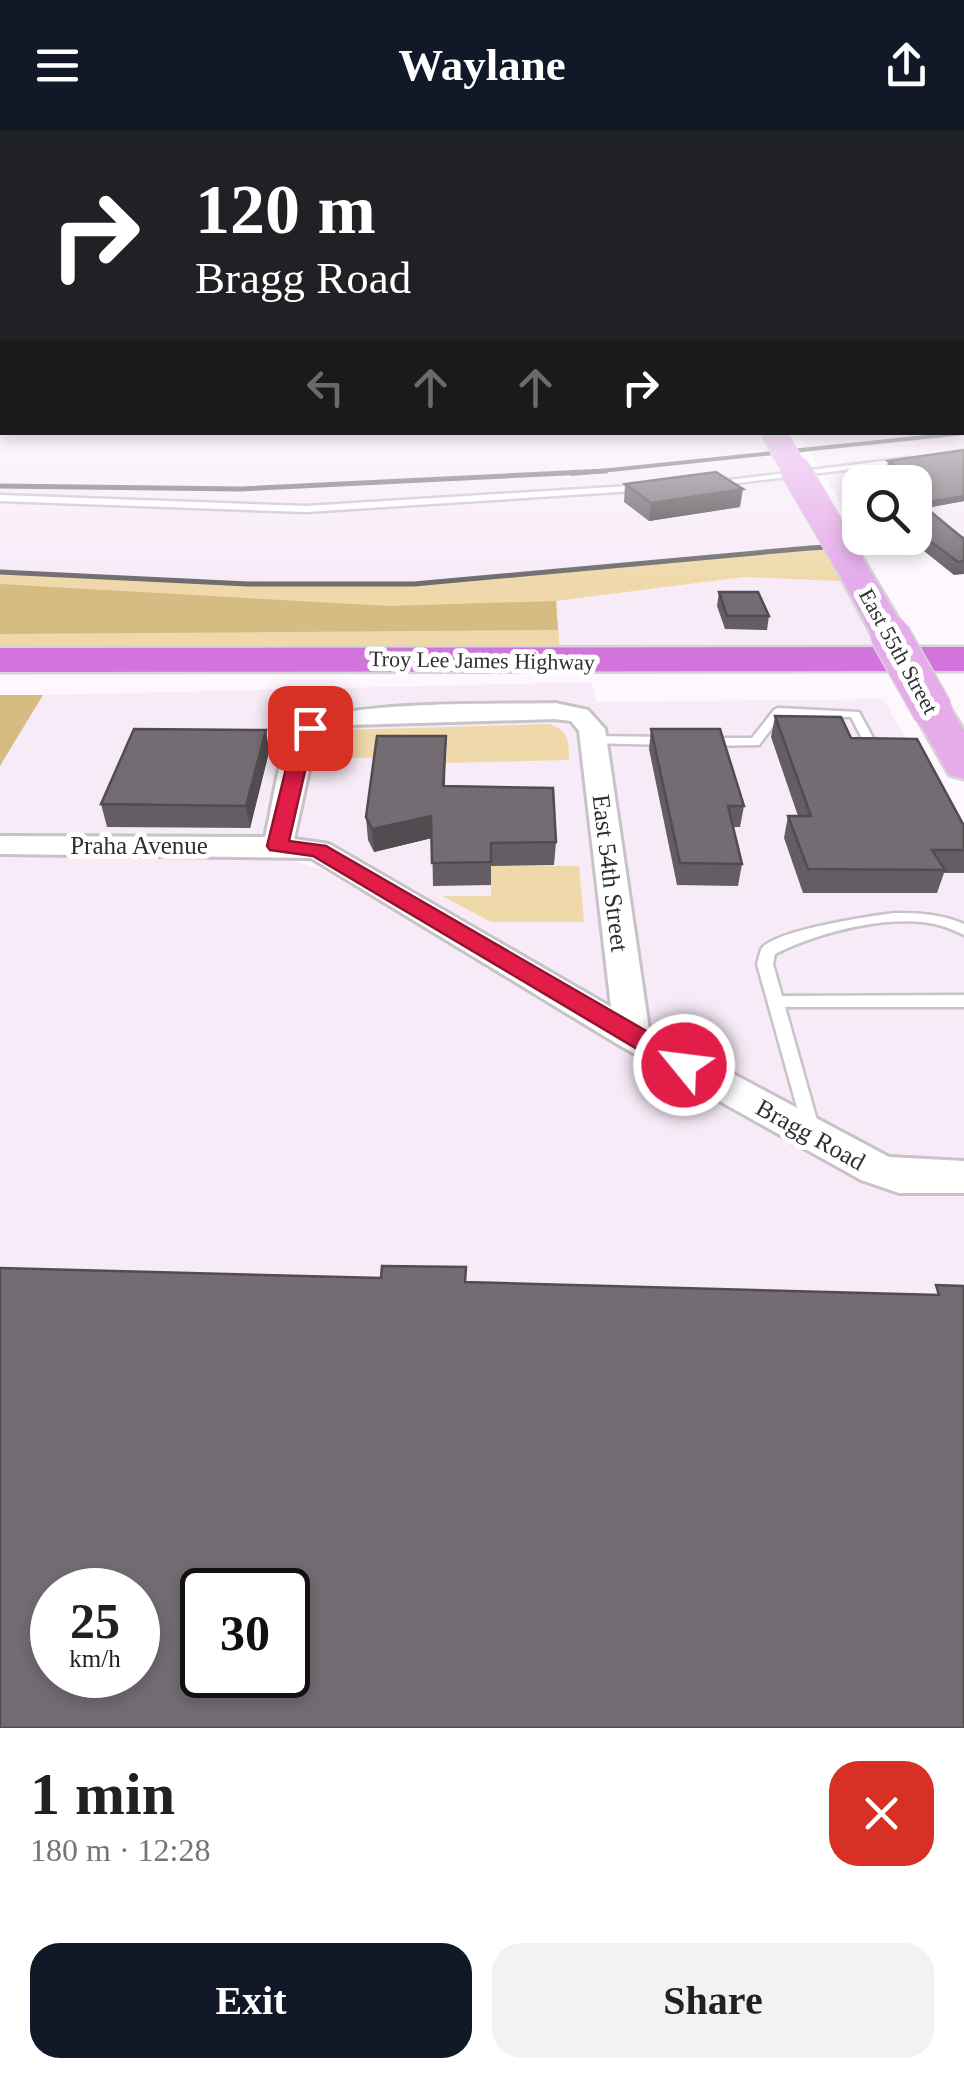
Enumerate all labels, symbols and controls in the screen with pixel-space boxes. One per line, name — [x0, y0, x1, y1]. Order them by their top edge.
icon: menu — [30, 38, 85, 93]
icon: share — [879, 38, 934, 93]
text: Waylane — [398, 40, 566, 90]
icon: right — [30, 170, 160, 300]
text: 120 m — [195, 171, 376, 248]
text: Bragg Road — [195, 253, 411, 303]
icon: left — [298, 360, 353, 415]
icon: ahead — [403, 360, 458, 415]
icon: ahead — [508, 360, 563, 415]
icon: right — [613, 360, 668, 415]
map controls — [842, 465, 932, 555]
button: search — [842, 465, 932, 555]
street label: East 55th Street — [854, 584, 943, 718]
street label: Troy Lee James Highway — [369, 646, 595, 675]
pin — [268, 686, 353, 771]
icon: arrive — [283, 701, 338, 756]
street label: East 54th Street — [587, 793, 634, 953]
street label: Praha Avenue — [70, 832, 208, 859]
position arrow — [632, 1013, 736, 1117]
street label: Bragg Road — [752, 1094, 870, 1176]
speed limit sign: 30 — [180, 1568, 310, 1698]
text: 25 — [70, 1593, 120, 1649]
text: km/h — [69, 1645, 121, 1672]
text: 1 min — [30, 1761, 175, 1827]
button: close — [829, 1761, 934, 1866]
text: 180 m · 12:28 — [30, 1832, 210, 1868]
button: Exit — [30, 1943, 472, 2058]
button: Share — [492, 1943, 934, 2058]

